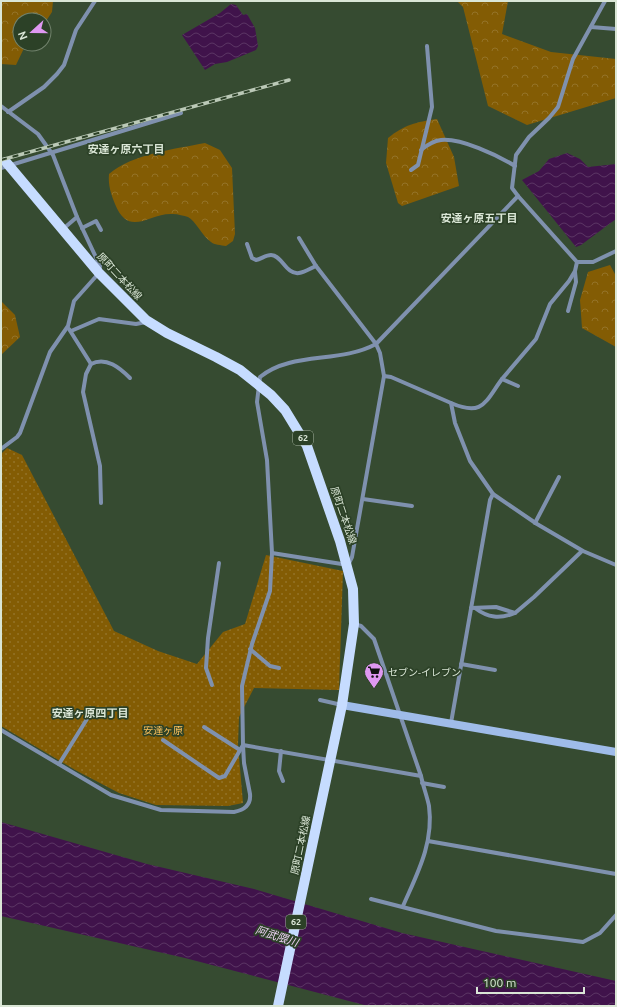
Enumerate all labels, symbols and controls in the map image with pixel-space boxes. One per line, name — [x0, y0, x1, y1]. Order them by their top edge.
north arrow — [12, 12, 52, 52]
text: N — [16, 30, 30, 42]
district label: 安達ヶ原六丁目 — [88, 143, 165, 155]
district label: 安達ヶ原五丁目 — [441, 212, 518, 224]
street label: 原町二本松線 — [95, 251, 144, 302]
road number: 62 — [293, 431, 313, 445]
street label: 原町二本松線 — [329, 485, 358, 545]
supermarket icon: セブン-イレブン — [363, 661, 385, 689]
place label: セブン-イレブン — [388, 667, 461, 678]
district label: 安達ヶ原四丁目 — [52, 707, 129, 719]
park label: 安達ヶ原 — [143, 725, 183, 736]
street label: 原町二本松線 — [289, 815, 312, 876]
road number: 62 — [286, 915, 306, 929]
water label: 阿武隈川 — [254, 923, 301, 949]
scale bar — [477, 969, 584, 995]
text: 100 m — [483, 976, 516, 989]

